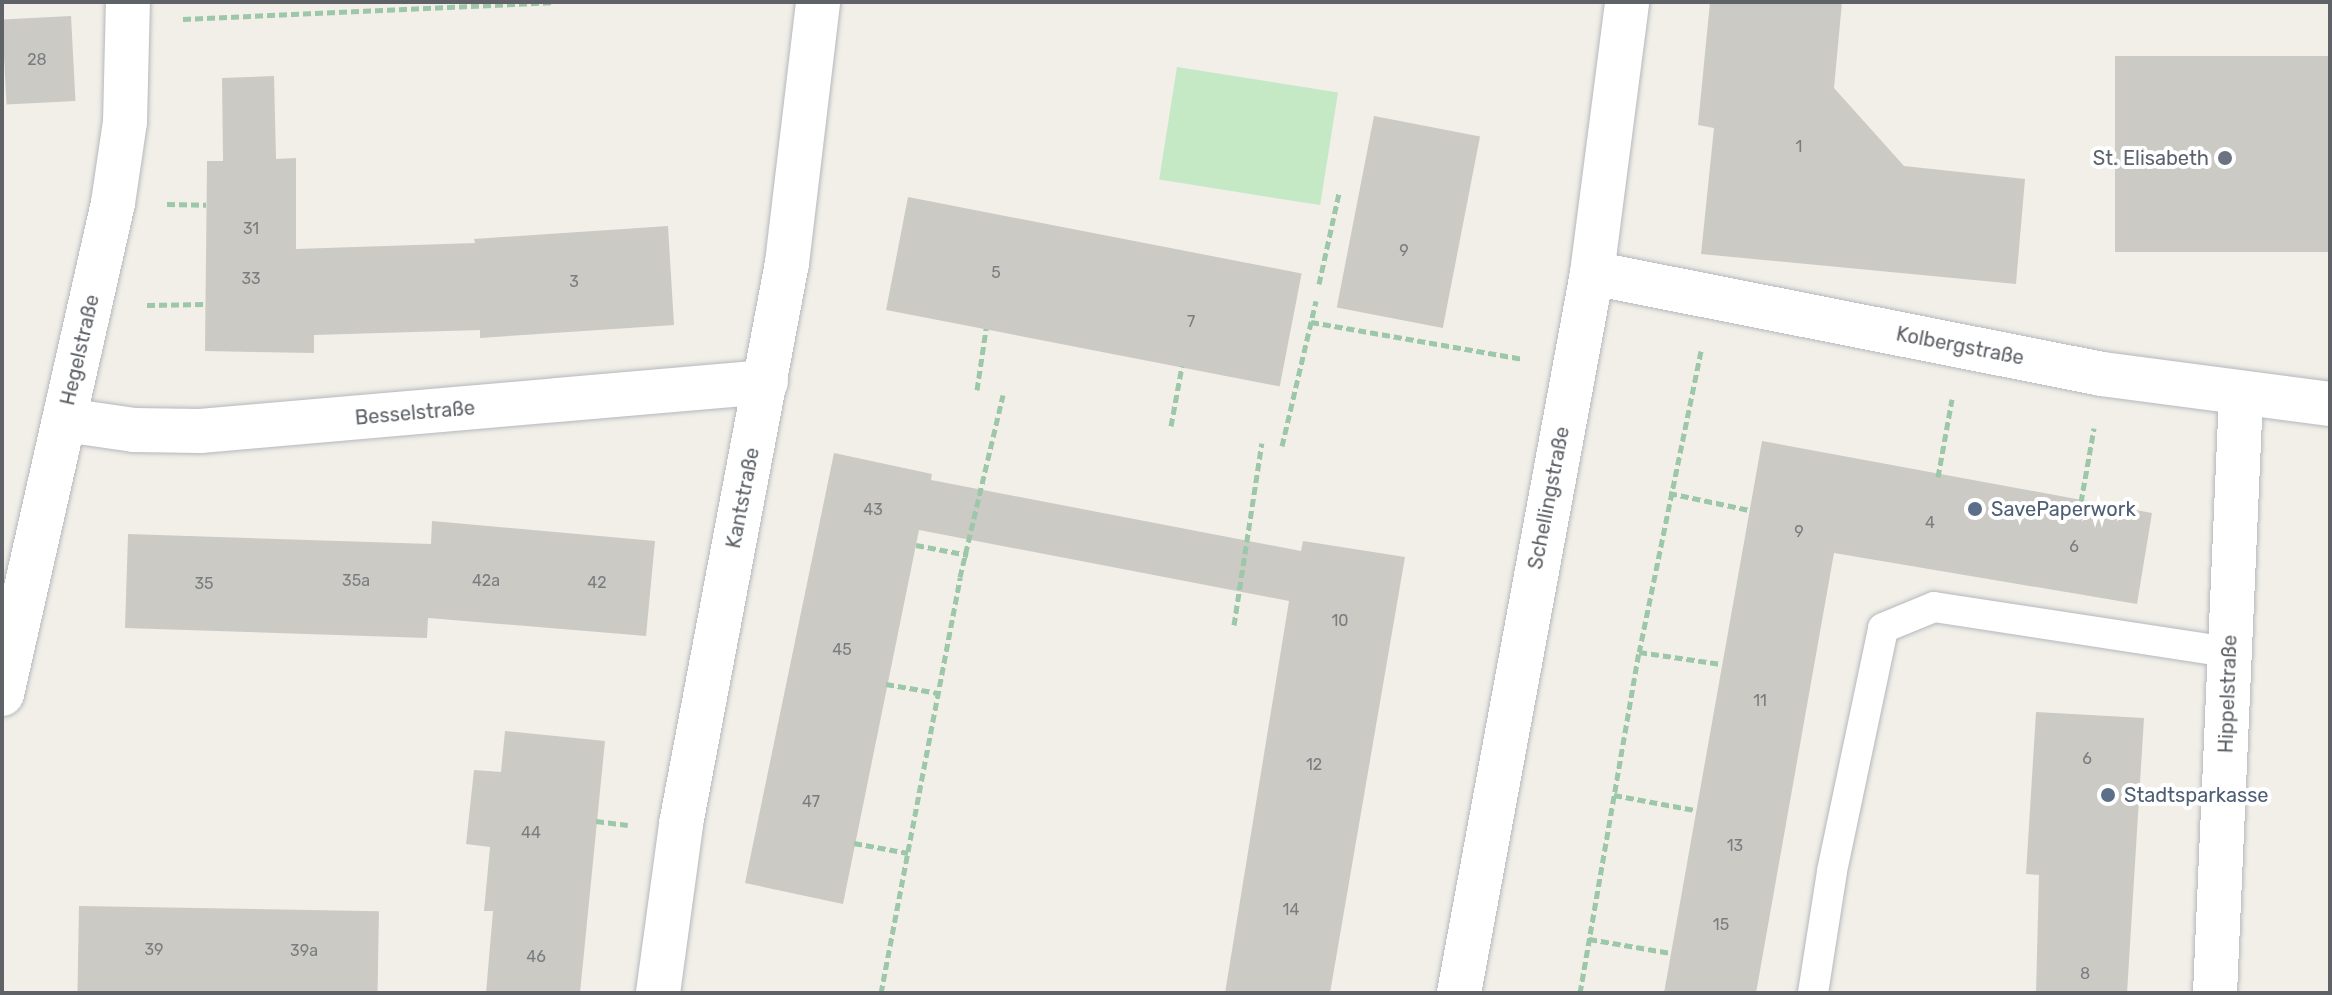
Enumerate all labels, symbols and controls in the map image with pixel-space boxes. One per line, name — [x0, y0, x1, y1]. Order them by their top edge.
house number: 28 — [27, 50, 47, 70]
house number: 1 — [1796, 137, 1802, 157]
place label: St. Elisabeth — [2093, 146, 2209, 170]
marker: St. Elisabeth — [2216, 149, 2234, 167]
house number: 31 — [243, 219, 259, 239]
house number: 9 — [1399, 241, 1409, 261]
house number: 5 — [991, 263, 1001, 283]
house number: 33 — [241, 269, 261, 289]
house number: 3 — [569, 272, 579, 292]
street label: Hegelstraße — [56, 292, 104, 408]
house number: 7 — [1187, 312, 1195, 332]
street label: Kolbergstraße — [1894, 322, 2026, 370]
street label: Besselstraße — [354, 396, 476, 430]
street label: Schellingstraße — [1523, 425, 1575, 571]
street label: Kantstraße — [721, 446, 765, 550]
place label: SavePaperwork — [1991, 497, 2136, 521]
house number: 43 — [863, 500, 883, 520]
marker: SavePaperwork — [1966, 500, 1984, 518]
house number: 4 — [1925, 513, 1935, 533]
house number: 9 — [1794, 522, 1804, 542]
house number: 6 — [2069, 537, 2079, 557]
house number: 35a — [342, 571, 370, 591]
house number: 42a — [472, 571, 500, 591]
house number: 42 — [587, 573, 607, 593]
house number: 35 — [194, 574, 214, 594]
house number: 10 — [1331, 611, 1349, 631]
street label: Hippelstraße — [2214, 634, 2242, 754]
house number: 45 — [832, 640, 852, 660]
house number: 11 — [1753, 691, 1767, 711]
house number: 6 — [2082, 749, 2092, 769]
house number: 12 — [1306, 755, 1322, 775]
place label: Stadtsparkasse — [2124, 783, 2269, 807]
marker: Stadtsparkasse — [2099, 786, 2117, 804]
house number: 47 — [802, 792, 820, 812]
house number: 44 — [521, 823, 541, 843]
house number: 13 — [1727, 836, 1743, 856]
house number: 14 — [1283, 900, 1299, 920]
house number: 15 — [1713, 915, 1729, 935]
house number: 39 — [144, 940, 164, 960]
house number: 39a — [290, 941, 318, 961]
house number: 46 — [526, 947, 546, 967]
house number: 8 — [2080, 964, 2090, 984]

